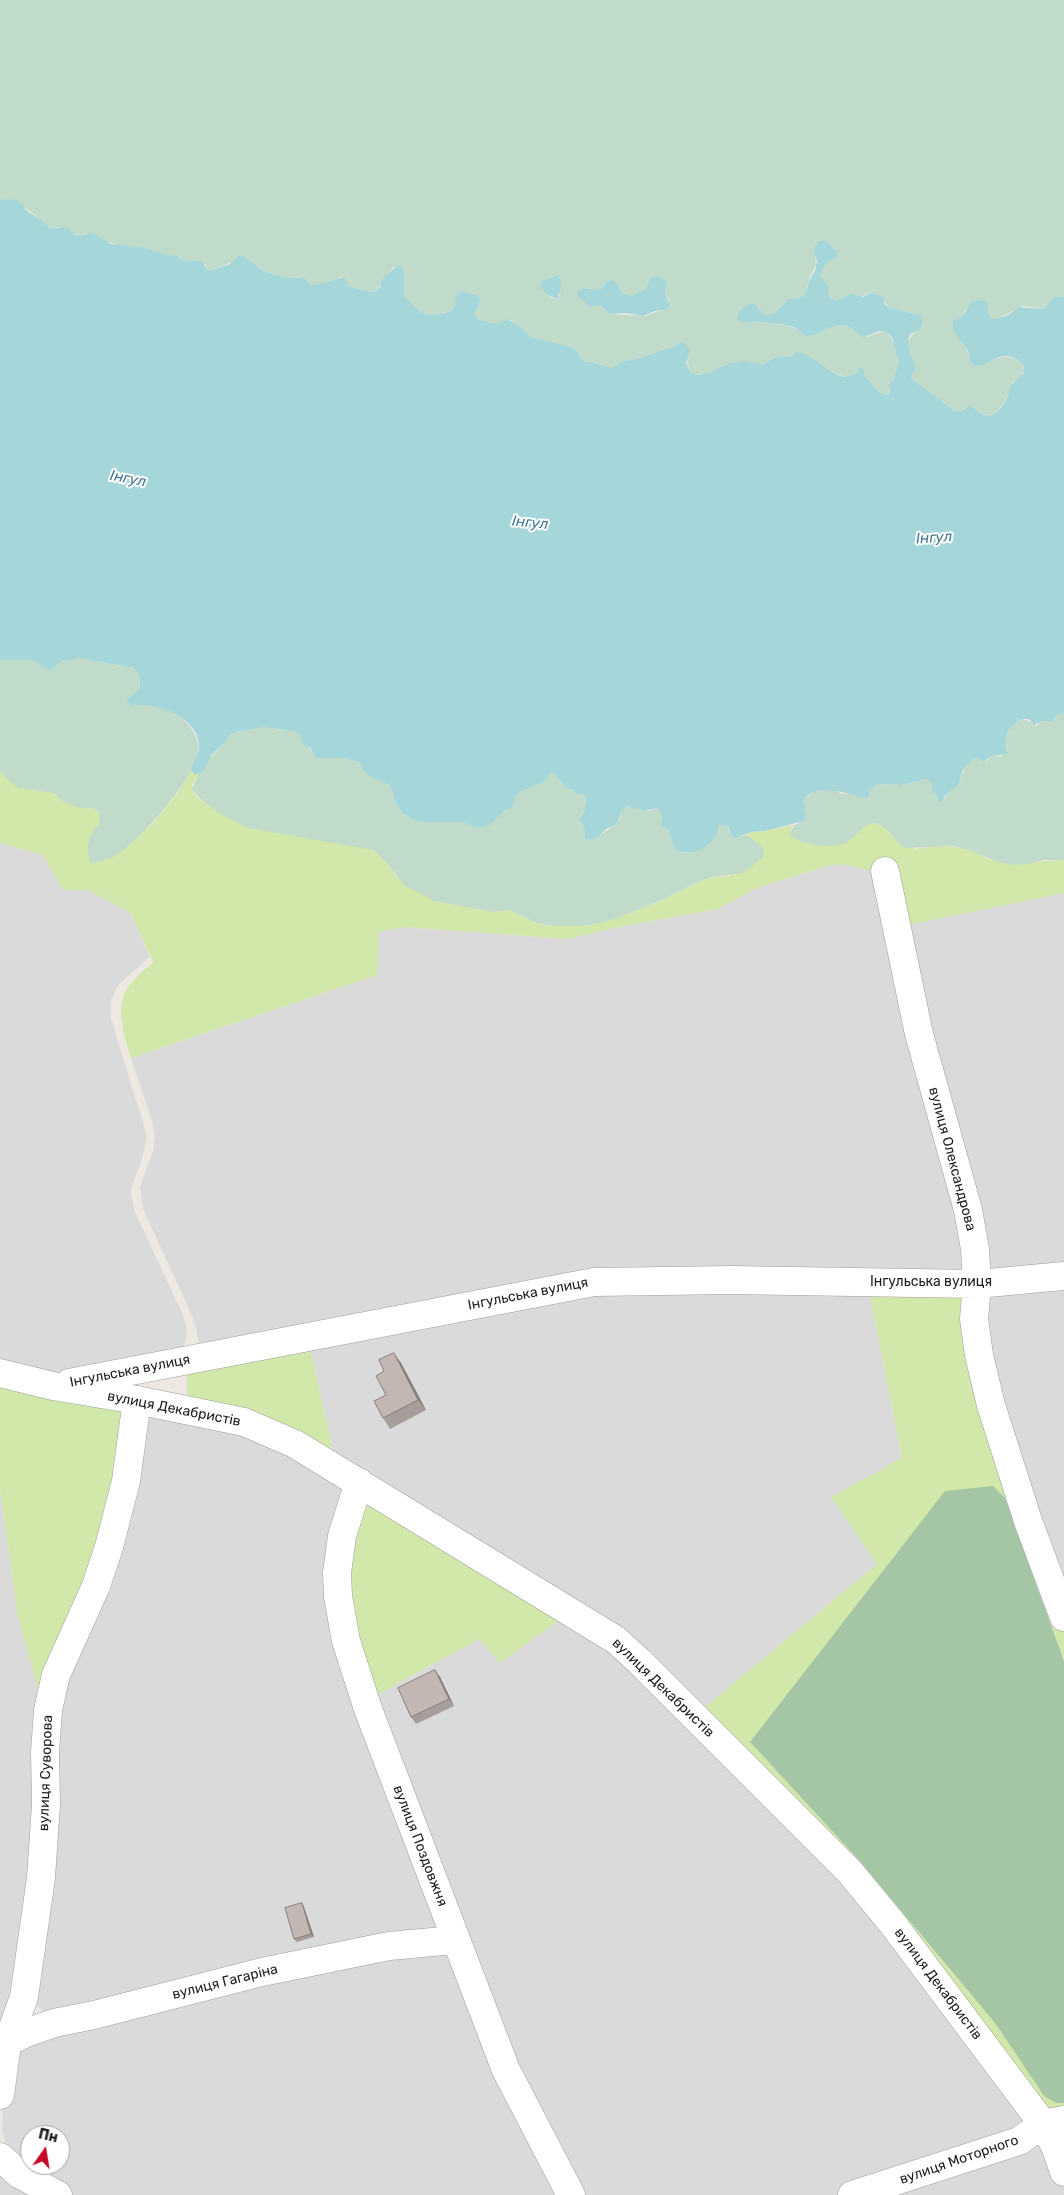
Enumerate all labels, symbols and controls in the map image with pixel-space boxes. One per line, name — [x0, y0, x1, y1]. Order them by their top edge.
water label: Інгул — [108, 467, 148, 491]
water label: Інгул — [511, 512, 549, 534]
water label: Інгул — [915, 528, 953, 548]
street label: вулиця Олександрова — [925, 1085, 979, 1233]
street label: Інгульська вулиця — [466, 1274, 590, 1314]
street label: Інгульська вулиця — [870, 1274, 992, 1290]
street label: Інгульська вулиця — [68, 1351, 192, 1391]
street label: вулиця Декабристів — [106, 1388, 242, 1430]
street label: вулиця Декабристів — [608, 1635, 718, 1741]
street label: вулиця Суворова — [36, 1715, 56, 1831]
street label: вулиця Поздовжня — [389, 1783, 451, 1909]
street label: вулиця Декабристів — [890, 1925, 986, 2043]
street label: вулиця Гагаріна — [170, 1961, 280, 2003]
north arrow — [20, 2125, 70, 2175]
text: Пн — [37, 2125, 60, 2146]
street label: вулиця Моторного — [897, 2132, 1021, 2188]

